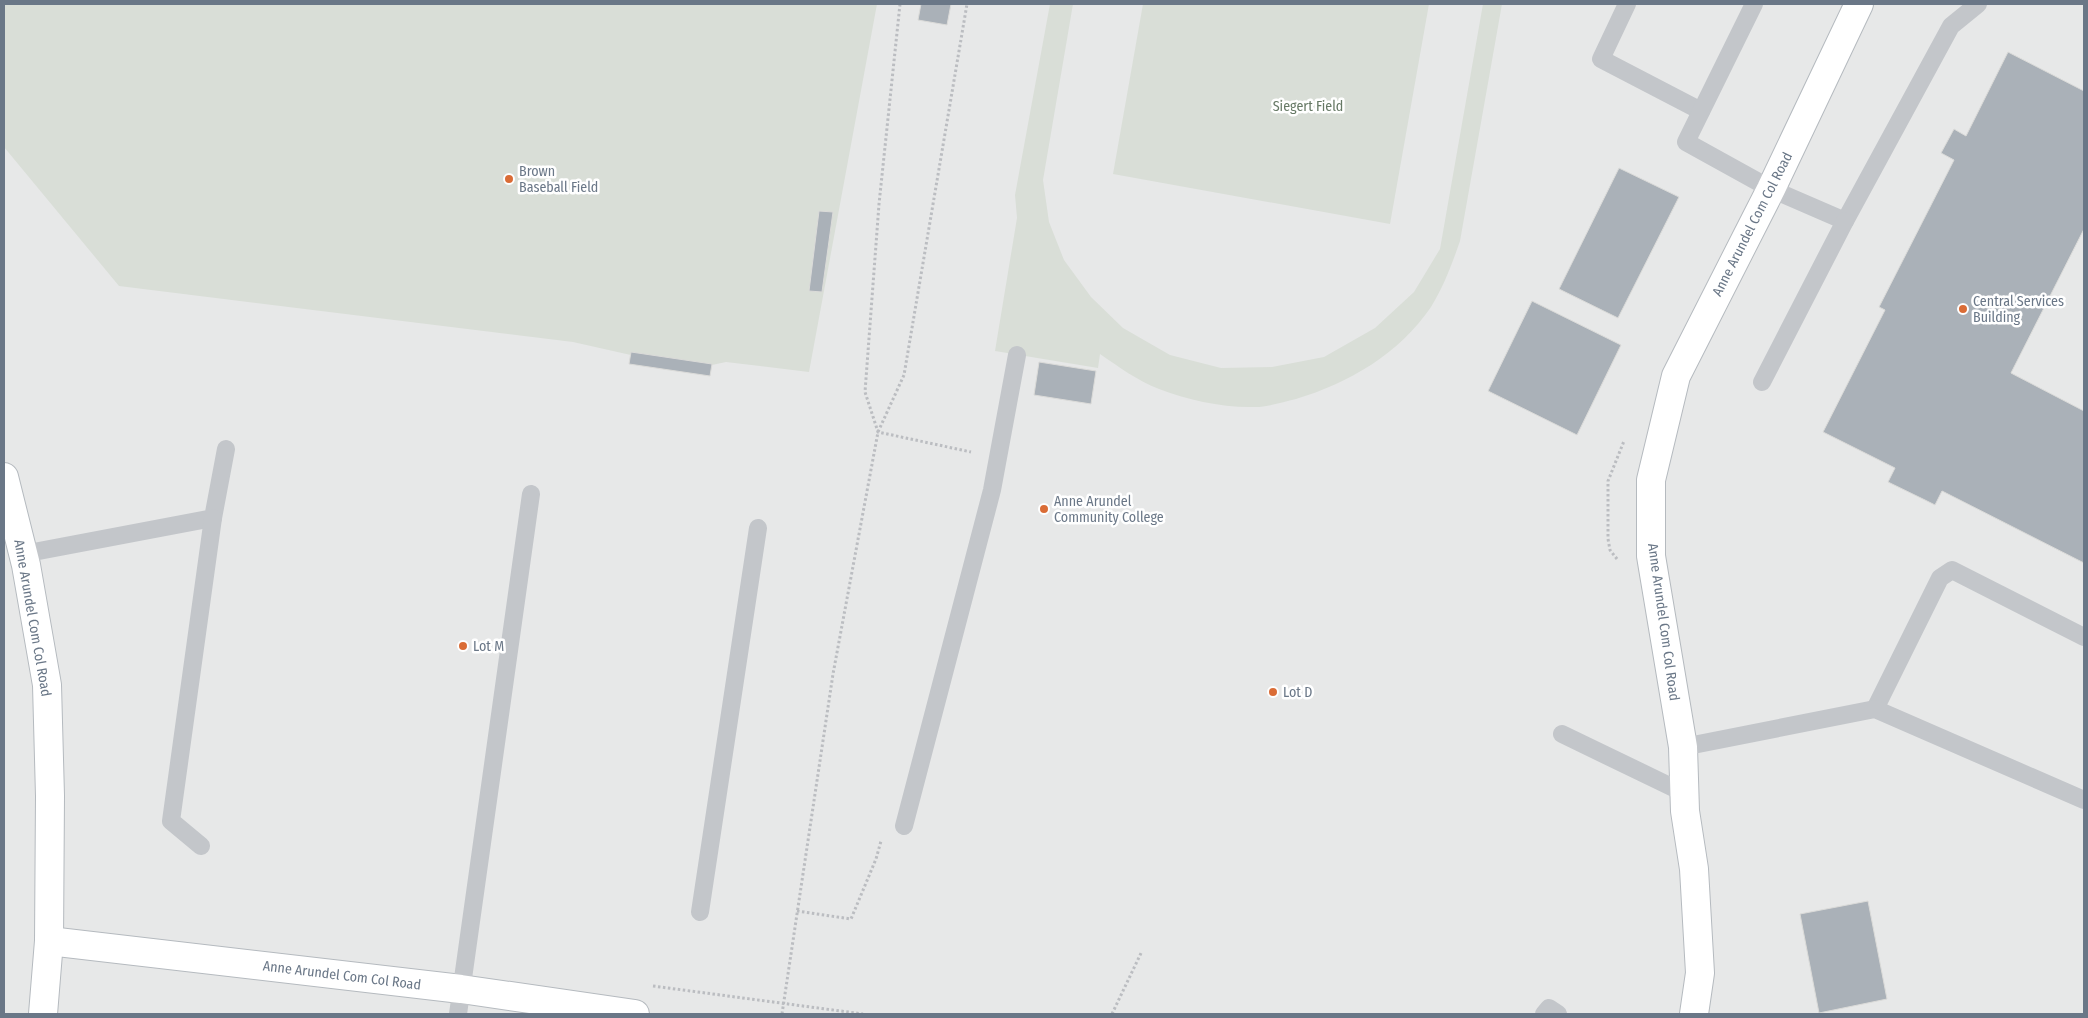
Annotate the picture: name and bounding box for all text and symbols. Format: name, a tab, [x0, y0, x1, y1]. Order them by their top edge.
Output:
park label: Siegert Field	[1273, 98, 1343, 115]
street label: Anne Arundel Com Col Road	[1709, 149, 1796, 299]
place label: Brown Baseball Field	[519, 163, 598, 196]
marker: Brown Baseball Field	[503, 173, 515, 185]
place label: Central Services Building	[1973, 293, 2064, 326]
marker: Central Services Building	[1957, 303, 1969, 315]
place label: Anne Arundel Community College	[1054, 493, 1164, 526]
marker: Anne Arundel Community College	[1038, 503, 1050, 515]
street label: Anne Arundel Com Col Road	[10, 538, 55, 698]
street label: Anne Arundel Com Col Road	[1644, 542, 1683, 702]
place label: Lot M	[473, 638, 504, 655]
marker: Lot M	[457, 640, 469, 652]
place label: Lot D	[1283, 684, 1312, 701]
marker: Lot D	[1267, 686, 1279, 698]
street label: Anne Arundel Com Col Road	[262, 957, 422, 994]

